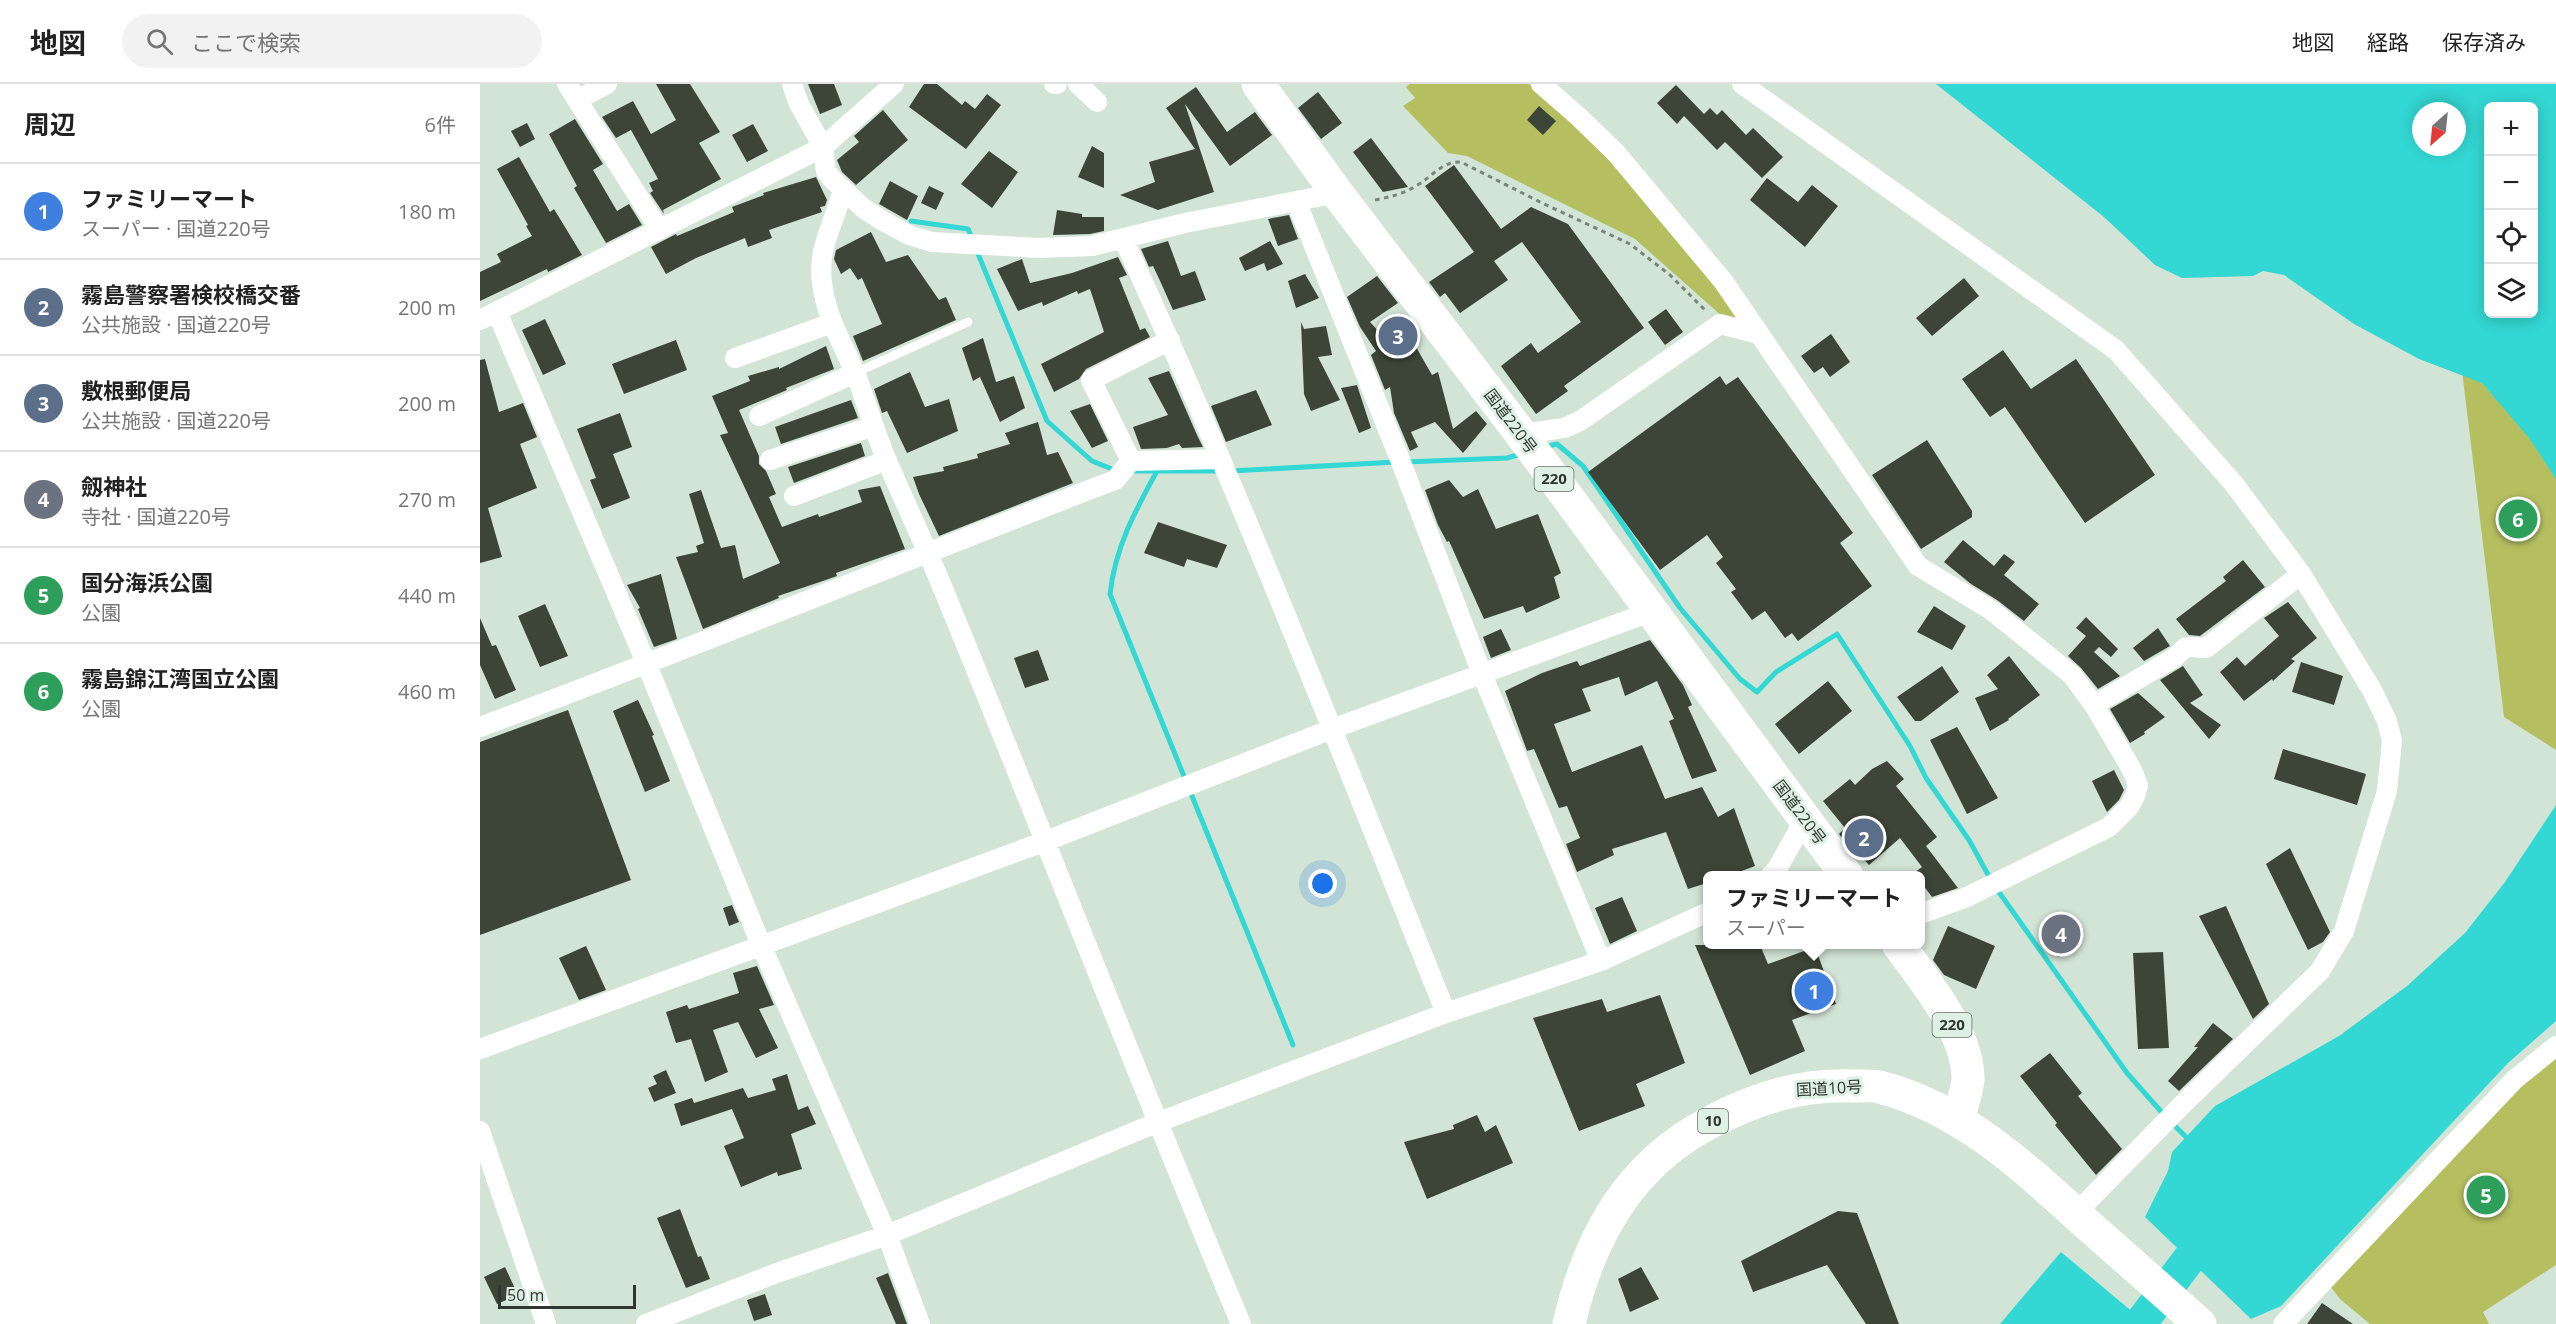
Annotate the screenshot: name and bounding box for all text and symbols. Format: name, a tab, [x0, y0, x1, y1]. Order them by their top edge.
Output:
search box	[122, 14, 542, 68]
text: 地図	[30, 23, 86, 61]
icon: search	[143, 25, 176, 58]
text: ここで検索	[191, 27, 301, 57]
text: 地図	[2292, 28, 2334, 56]
text: 経路	[2367, 28, 2409, 56]
text: 保存済み	[2442, 28, 2526, 56]
north arrow	[2412, 102, 2466, 156]
map controls	[2484, 102, 2538, 318]
button: +	[2484, 102, 2538, 156]
text: 周辺	[24, 106, 76, 142]
text: 6件	[425, 111, 456, 138]
button: −	[2484, 156, 2538, 210]
text: ファミリーマート	[81, 183, 257, 213]
text: 1	[38, 198, 49, 225]
text: 180 m	[398, 198, 456, 225]
button: locate	[2484, 210, 2538, 264]
text: スーパー · 国道220号	[81, 215, 271, 242]
button: layers	[2484, 264, 2538, 318]
text: 霧島警察署検校橋交番	[81, 279, 301, 309]
text: 2	[38, 294, 49, 321]
text: 200 m	[398, 294, 456, 321]
text: 公共施設 · 国道220号	[81, 311, 271, 338]
pin: 3	[1378, 314, 1418, 358]
text: 敷根郵便局	[81, 375, 191, 405]
street label: 国道220号	[1480, 384, 1542, 458]
text: 3	[38, 390, 49, 417]
text: 200 m	[398, 390, 456, 417]
text: 公共施設 · 国道220号	[81, 407, 271, 434]
road number: 220	[1534, 467, 1574, 491]
text: 劔神社	[81, 471, 147, 501]
text: 4	[38, 486, 49, 513]
text: 270 m	[398, 486, 456, 513]
pin: 6	[2498, 496, 2538, 542]
text: 寺社 · 国道220号	[81, 503, 231, 530]
text: 国分海浜公園	[81, 567, 213, 597]
text: 5	[38, 582, 49, 609]
text: 440 m	[398, 582, 456, 609]
text: 公園	[81, 599, 121, 626]
text: 霧島錦江湾国立公園	[81, 663, 279, 693]
text: 6	[38, 678, 49, 705]
text: 460 m	[398, 678, 456, 705]
text: 公園	[81, 695, 121, 722]
street label: 国道220号	[1769, 775, 1831, 849]
pin: 2	[1844, 816, 1884, 861]
your location	[1308, 869, 1337, 898]
popup	[1703, 871, 1925, 949]
text: ファミリーマート	[1726, 882, 1902, 912]
pin: 4	[2042, 912, 2080, 956]
text: スーパー	[1726, 914, 1806, 941]
pin: 1	[1794, 968, 1834, 1014]
road number: 220	[1932, 1013, 1972, 1037]
street label: 国道10号	[1795, 1075, 1863, 1101]
road number: 10	[1698, 1109, 1728, 1133]
pin: 5	[2466, 1172, 2506, 1218]
scale bar	[498, 1282, 636, 1310]
text: 50 m	[507, 1284, 544, 1306]

